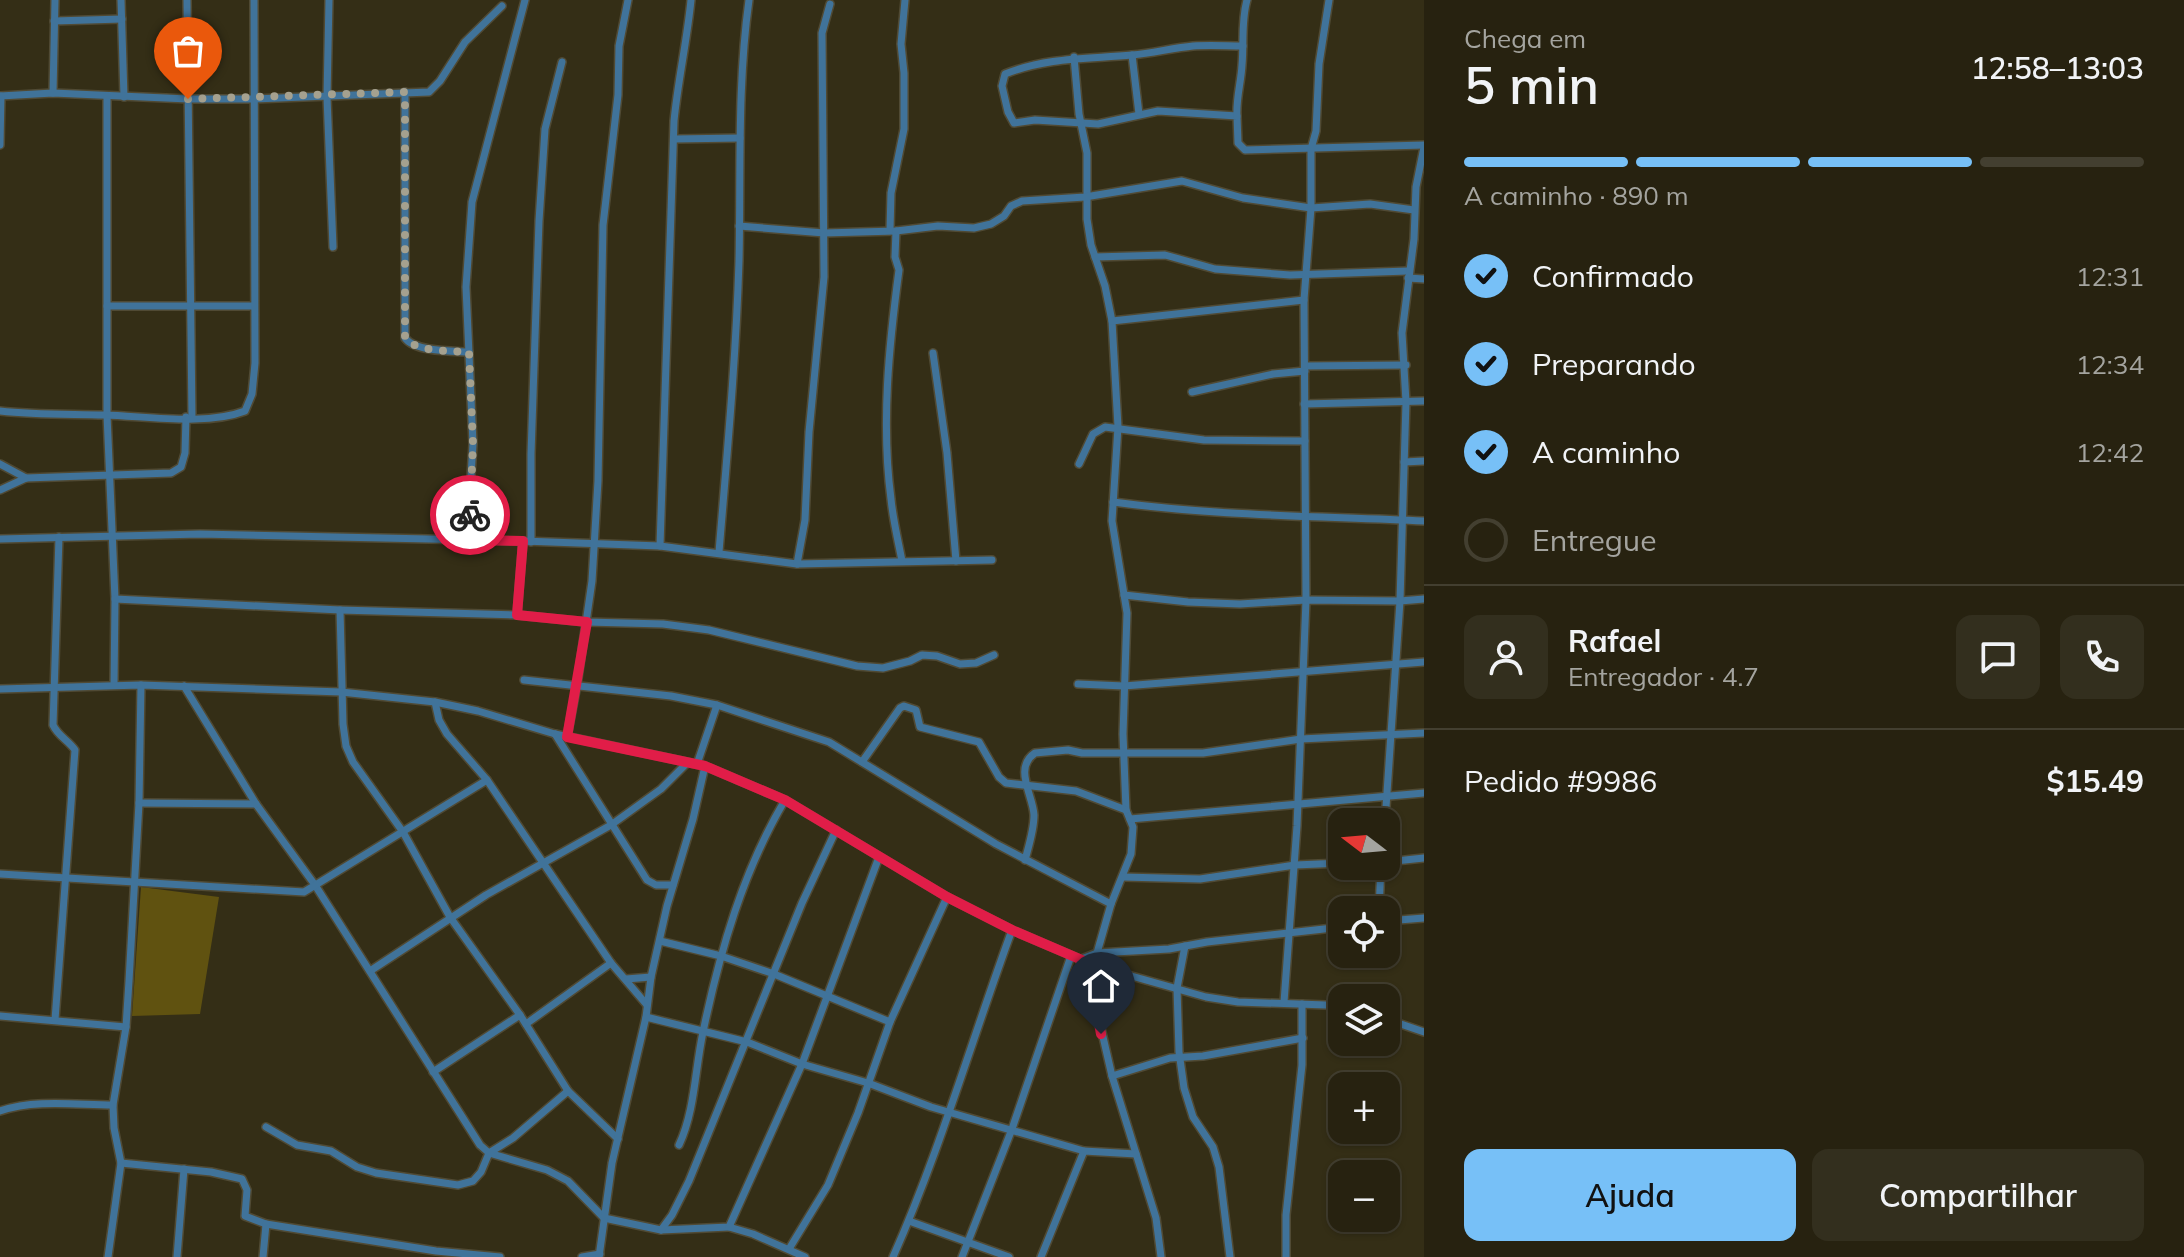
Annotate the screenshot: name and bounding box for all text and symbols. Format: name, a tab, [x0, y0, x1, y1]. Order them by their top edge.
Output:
pin	[154, 17, 222, 99]
text: Chega em	[1464, 22, 1586, 55]
icon: bag	[166, 29, 210, 73]
text: 12:58–13:03	[1971, 49, 2144, 87]
text: 5 min	[1464, 52, 1599, 117]
text: A caminho · 890 m	[1464, 179, 1689, 212]
icon: check	[1464, 254, 1508, 298]
text: Confirmado	[1532, 257, 1694, 295]
text: 12:31	[2076, 260, 2144, 293]
icon: check	[1464, 342, 1508, 386]
text: Preparando	[1532, 345, 1696, 383]
text: 12:34	[2076, 348, 2144, 381]
icon: check	[1464, 430, 1508, 474]
text: A caminho	[1532, 433, 1680, 471]
text: 12:42	[2076, 436, 2144, 469]
courier	[430, 475, 510, 555]
icon: bike	[448, 493, 492, 537]
text: Entregue	[1532, 521, 1656, 559]
button: person	[1464, 615, 1548, 699]
button: chat	[1956, 615, 2040, 699]
button: phone	[2060, 615, 2144, 699]
text: Rafael	[1568, 622, 1661, 660]
text: Entregador · 4.7	[1568, 660, 1759, 693]
text: Pedido #9986	[1464, 762, 1657, 800]
text: $15.49	[2047, 762, 2144, 800]
north arrow	[1328, 808, 1400, 880]
map controls	[1328, 808, 1400, 1232]
button: locate	[1328, 896, 1400, 968]
pin	[1067, 952, 1135, 1034]
icon: home	[1079, 964, 1123, 1008]
button: layers	[1328, 984, 1400, 1056]
button: +	[1328, 1072, 1400, 1144]
button: Ajuda	[1464, 1149, 1796, 1241]
button: Compartilhar	[1812, 1149, 2144, 1241]
button: −	[1328, 1160, 1400, 1232]

